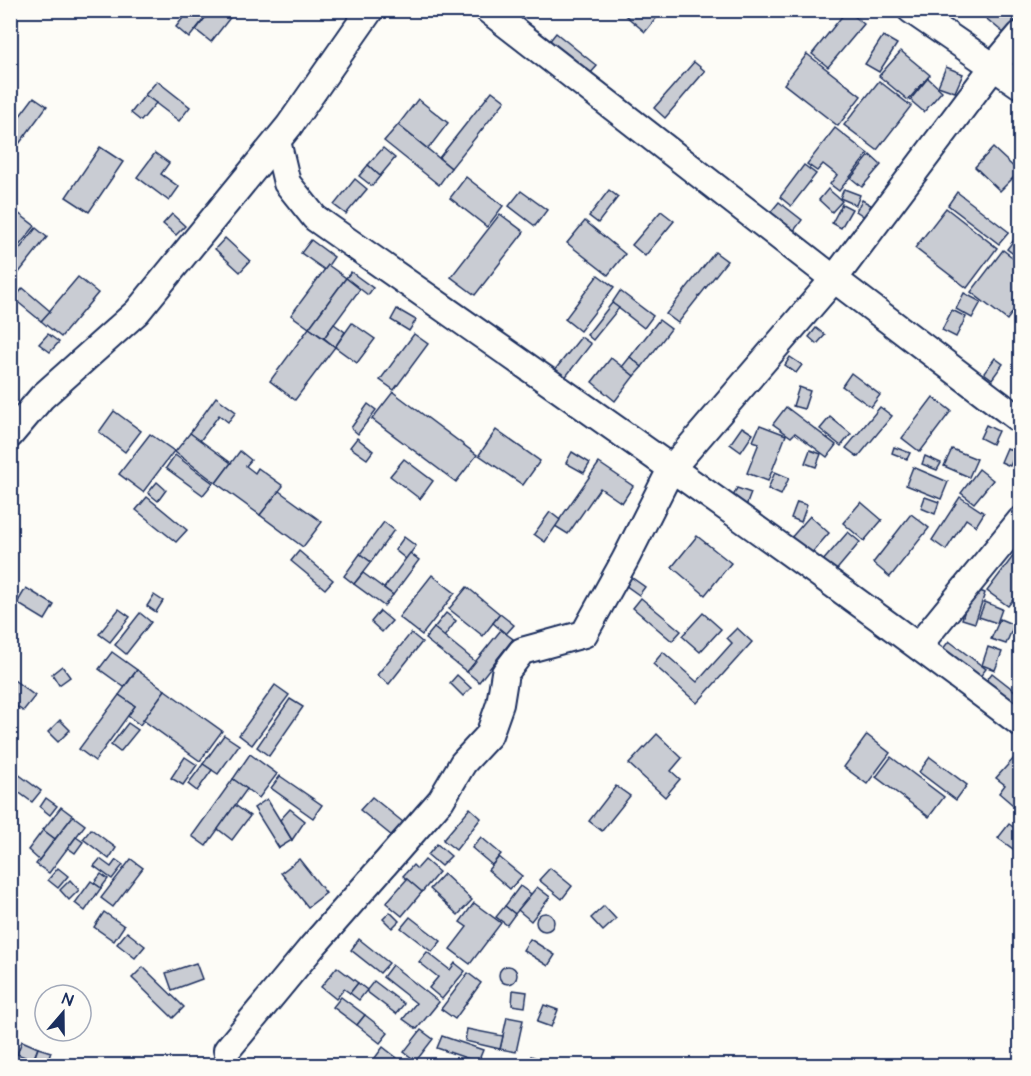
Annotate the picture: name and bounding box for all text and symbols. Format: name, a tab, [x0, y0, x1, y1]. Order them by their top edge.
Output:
north arrow	[33, 983, 93, 1043]
text: N	[59, 988, 76, 1012]

